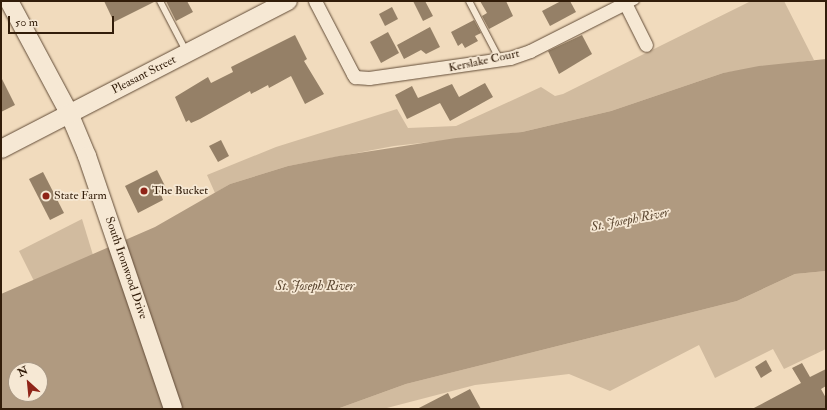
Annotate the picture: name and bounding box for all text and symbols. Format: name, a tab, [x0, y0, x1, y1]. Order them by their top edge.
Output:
scale bar	[10, 8, 116, 34]
text: 50 m	[15, 15, 38, 30]
street label: Kerslake Court	[447, 46, 521, 76]
street label: Pleasant Street	[109, 53, 179, 97]
place label: The Bucket	[152, 184, 208, 198]
marker: The Bucket	[139, 186, 149, 196]
place label: State Farm	[54, 189, 107, 203]
marker: State Farm	[41, 191, 51, 201]
water label: St. Joseph River	[590, 205, 670, 235]
street label: South Ironwood Drive	[102, 215, 150, 321]
water label: St. Joseph River	[276, 278, 354, 294]
north arrow	[8, 362, 48, 402]
text: N	[15, 364, 30, 380]

